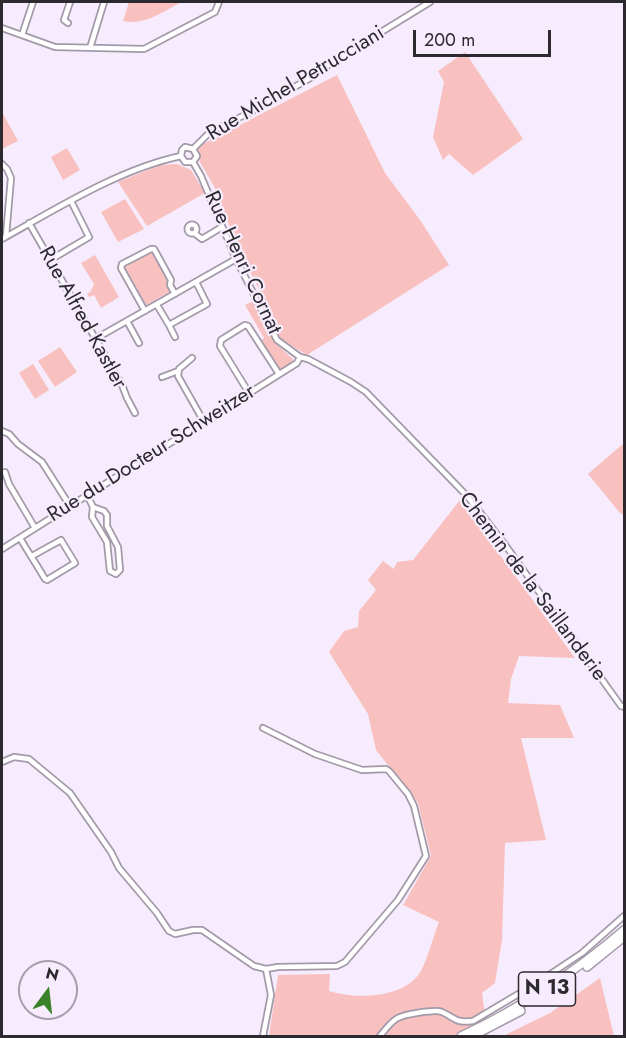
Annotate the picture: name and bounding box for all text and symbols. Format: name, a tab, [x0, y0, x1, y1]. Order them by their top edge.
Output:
scale bar	[416, 18, 554, 56]
street label: Rue Michel Petrucciani	[203, 21, 389, 147]
text: 200 m	[424, 27, 475, 53]
street label: Rue Henri Cornat	[198, 187, 286, 339]
street label: Rue Alfred Kastler	[32, 242, 132, 394]
street label: Rue du Docteur Schweitzer	[43, 380, 261, 528]
street label: Chemin de la Saillanderie	[453, 488, 611, 686]
north arrow	[18, 960, 78, 1020]
text: N	[43, 961, 61, 987]
road number: N 13	[518, 972, 576, 1006]

